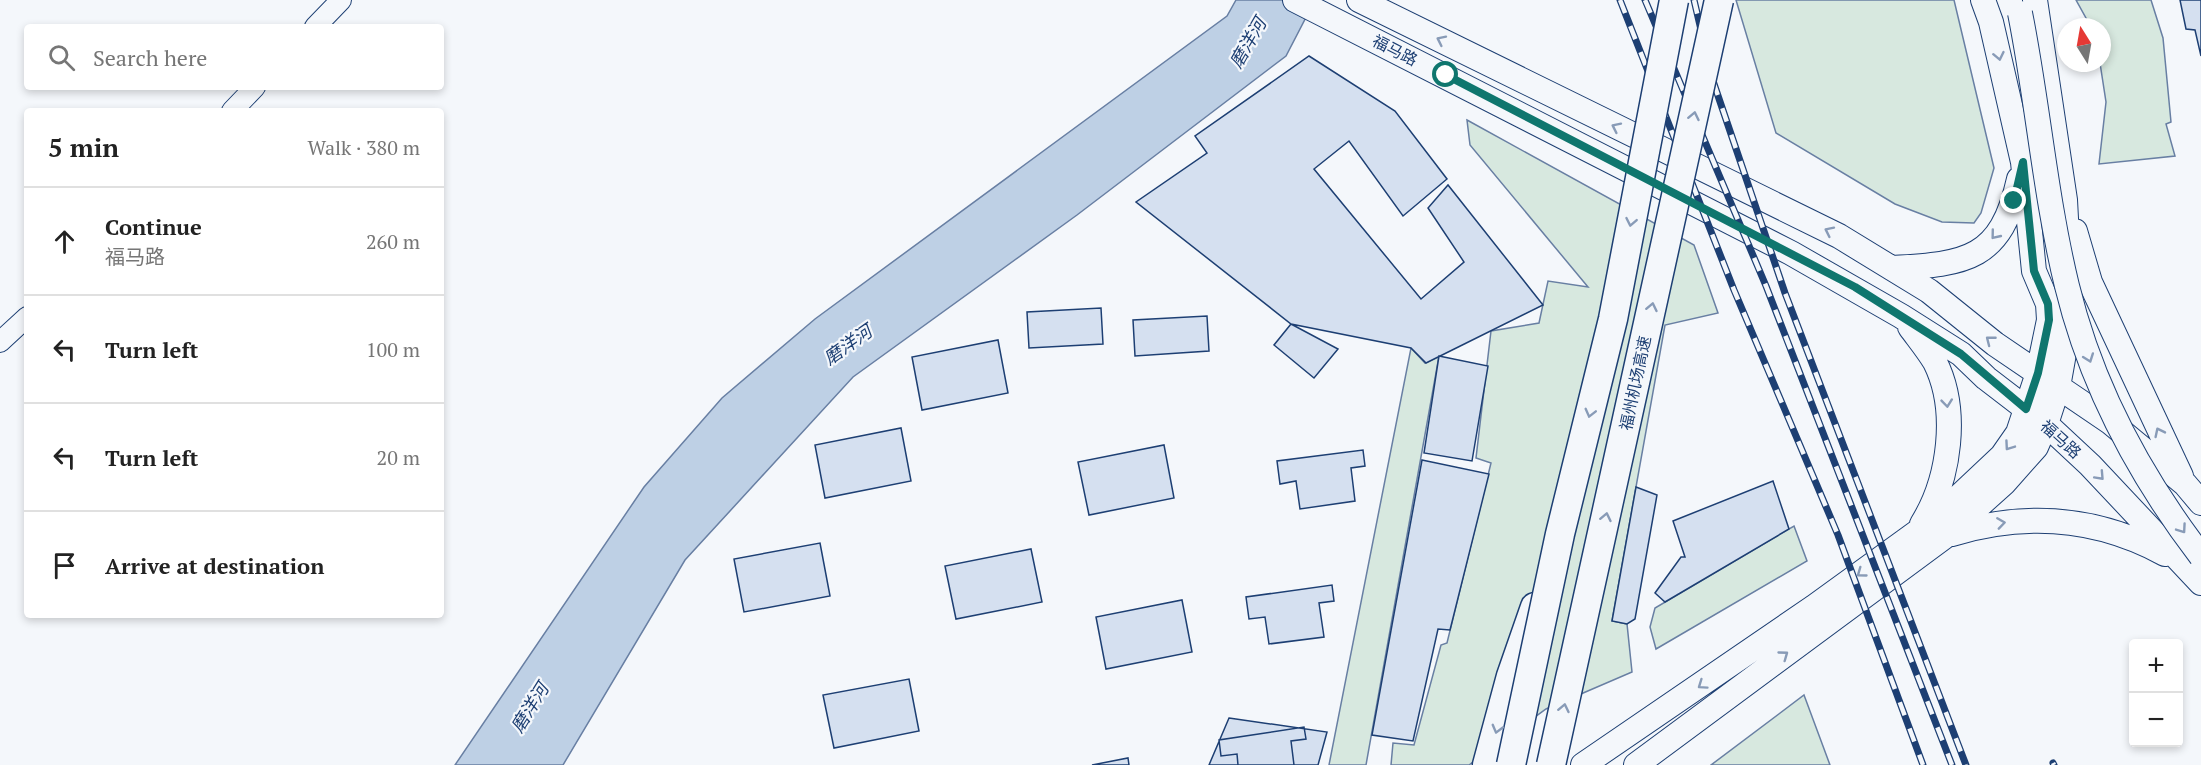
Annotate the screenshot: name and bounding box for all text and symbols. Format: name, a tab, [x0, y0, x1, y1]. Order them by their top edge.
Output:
water label: 磨洋河	[1223, 11, 1273, 72]
north arrow	[2057, 18, 2111, 72]
search box	[24, 24, 444, 90]
street label: 福马路	[1369, 29, 1421, 71]
one-way arrow	[1437, 36, 1448, 48]
icon: search	[45, 41, 78, 74]
text: Search here	[93, 43, 207, 72]
one-way arrow	[1991, 51, 2004, 61]
route start	[1432, 61, 1458, 87]
one-way arrow	[1686, 111, 1699, 121]
one-way arrow	[1612, 122, 1623, 134]
text: 5 min	[48, 130, 119, 164]
text: Walk · 380 m	[308, 134, 420, 161]
route end	[2000, 187, 2026, 213]
text: Continue	[105, 212, 202, 241]
one-way arrow	[1625, 217, 1638, 227]
icon: ahead	[48, 225, 81, 258]
one-way arrow	[1825, 227, 1835, 238]
text: 260 m	[366, 228, 420, 255]
one-way arrow	[1992, 228, 2003, 239]
text: 福马路	[105, 243, 165, 270]
one-way arrow	[1645, 302, 1658, 312]
water label: 磨洋河	[818, 317, 879, 369]
icon: left	[48, 333, 81, 366]
street label: 福州机场高速	[1614, 334, 1656, 432]
text: Turn left	[105, 335, 198, 364]
text: 100 m	[366, 336, 420, 363]
one-way arrow	[1986, 336, 1997, 347]
one-way arrow	[2081, 352, 2094, 363]
one-way arrow	[1940, 399, 1953, 408]
one-way arrow	[1584, 408, 1597, 418]
street label: 福马路	[2036, 415, 2086, 463]
one-way arrow	[2155, 427, 2166, 438]
one-way arrow	[2005, 440, 2016, 451]
icon: left	[48, 441, 81, 474]
text: Turn left	[105, 443, 198, 472]
text: 20 m	[377, 444, 420, 471]
one-way arrow	[2093, 469, 2104, 480]
one-way arrow	[1598, 513, 1611, 523]
one-way arrow	[1996, 517, 2005, 529]
one-way arrow	[2175, 522, 2186, 533]
icon: arrive	[48, 549, 81, 582]
text: Arrive at destination	[105, 551, 324, 580]
one-way arrow	[1857, 566, 1868, 577]
map controls	[2129, 639, 2183, 747]
button: +	[2129, 639, 2183, 693]
one-way arrow	[1777, 651, 1788, 662]
water label: 磨洋河	[505, 676, 555, 737]
one-way arrow	[1697, 678, 1708, 689]
button: −	[2129, 693, 2183, 747]
one-way arrow	[1556, 703, 1569, 713]
one-way arrow	[1491, 724, 1504, 734]

